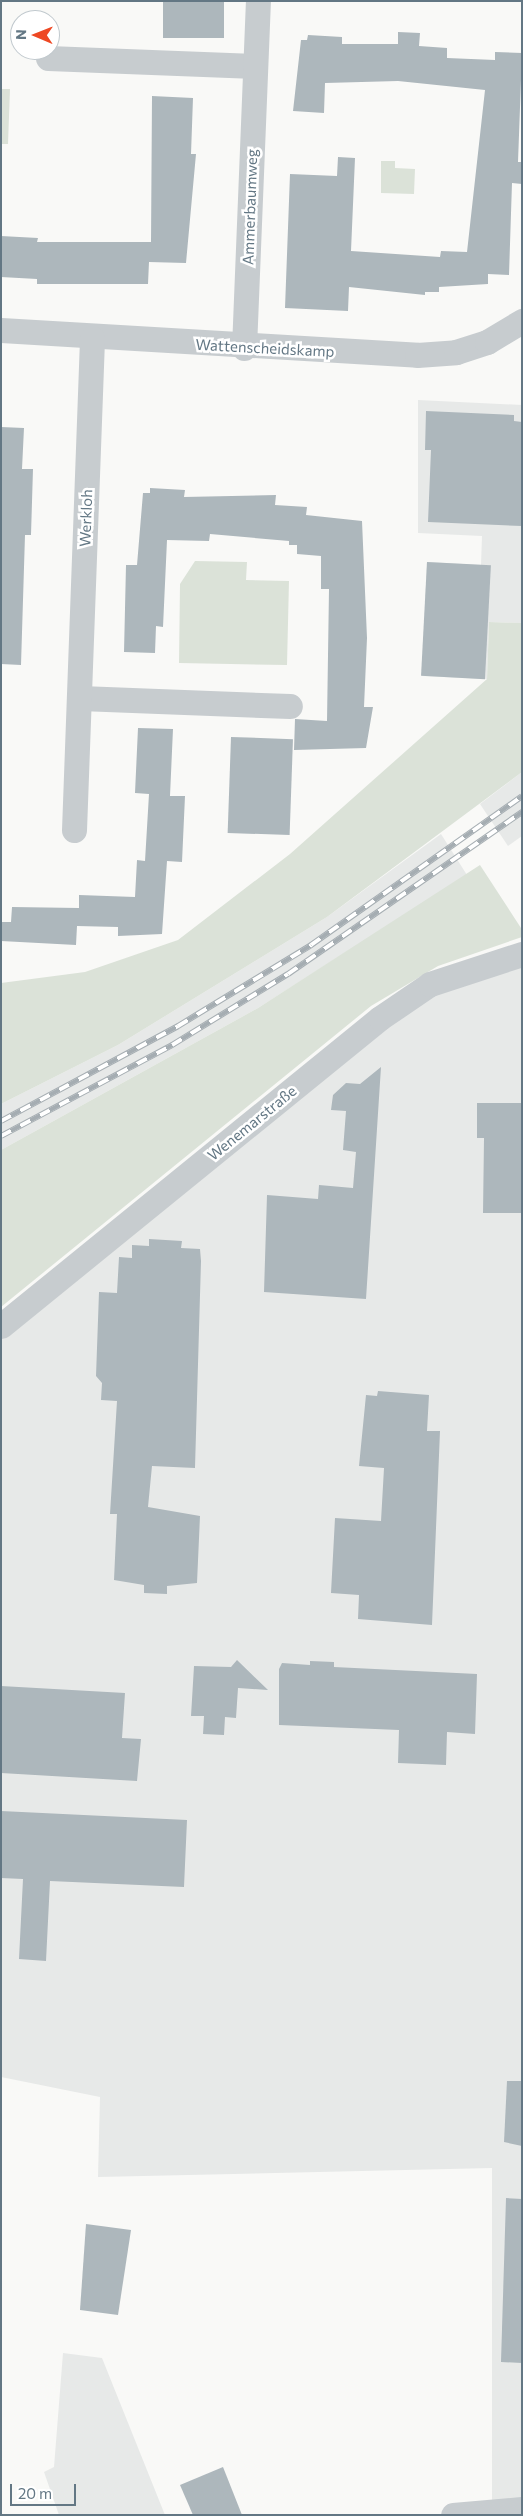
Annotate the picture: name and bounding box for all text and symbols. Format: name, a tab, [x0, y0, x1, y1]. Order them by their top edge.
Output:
north arrow	[10, 10, 60, 60]
text: N	[12, 29, 29, 40]
street label: Ammerbaumweg	[239, 149, 261, 265]
street label: Wattenscheidskamp	[195, 335, 335, 361]
street label: Werkloh	[76, 489, 96, 547]
street label: Wenemarstraße	[204, 1082, 300, 1164]
scale bar	[12, 2474, 79, 2506]
text: 20 m	[18, 2484, 52, 2502]

